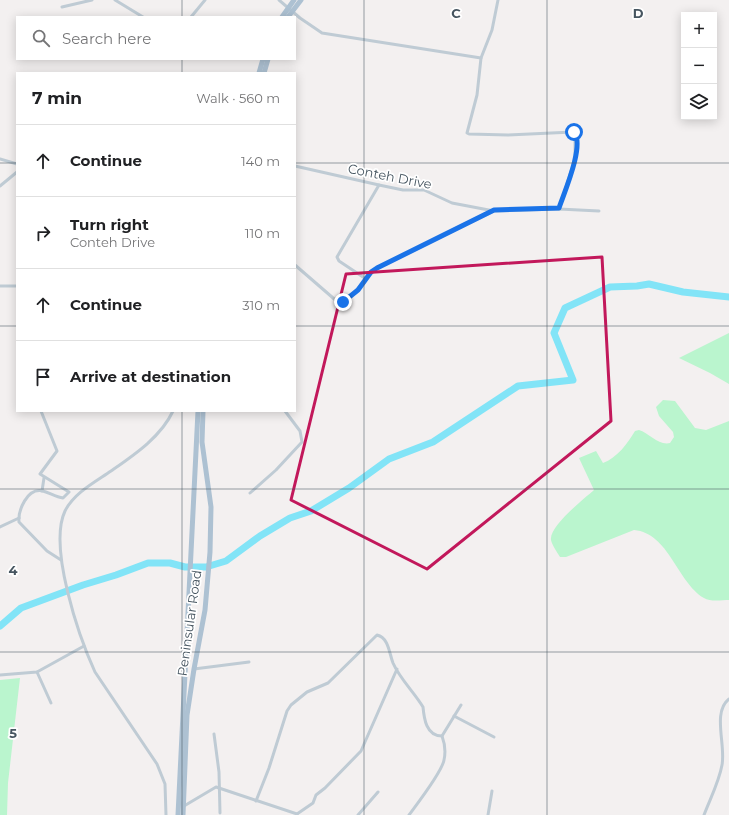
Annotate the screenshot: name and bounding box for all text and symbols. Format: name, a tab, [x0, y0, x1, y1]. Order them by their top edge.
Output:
text: C	[451, 5, 461, 21]
text: D	[633, 5, 644, 21]
map controls	[681, 12, 717, 120]
button: +	[681, 12, 717, 48]
search box	[16, 16, 296, 60]
icon: search	[30, 27, 52, 49]
text: Search here	[62, 29, 151, 48]
button: −	[681, 48, 717, 84]
button: layers	[681, 84, 717, 120]
text: 7 min	[32, 88, 82, 108]
text: Walk · 560 m	[196, 90, 280, 106]
route start	[565, 123, 583, 141]
icon: ahead	[32, 150, 54, 172]
text: Continue	[70, 151, 142, 170]
text: 140 m	[241, 153, 280, 169]
street label: Conteh Drive	[347, 160, 433, 192]
text: Turn right	[70, 215, 149, 234]
icon: right	[32, 222, 54, 244]
text: 110 m	[245, 225, 280, 241]
text: Conteh Drive	[70, 234, 155, 250]
route end	[334, 293, 352, 311]
icon: ahead	[32, 294, 54, 316]
text: Continue	[70, 295, 142, 314]
text: 310 m	[242, 297, 280, 313]
icon: arrive	[32, 366, 54, 388]
text: Arrive at destination	[70, 367, 231, 386]
text: 4	[9, 562, 18, 578]
street label: Peninsular Road	[174, 569, 204, 677]
text: 5	[9, 725, 17, 741]

